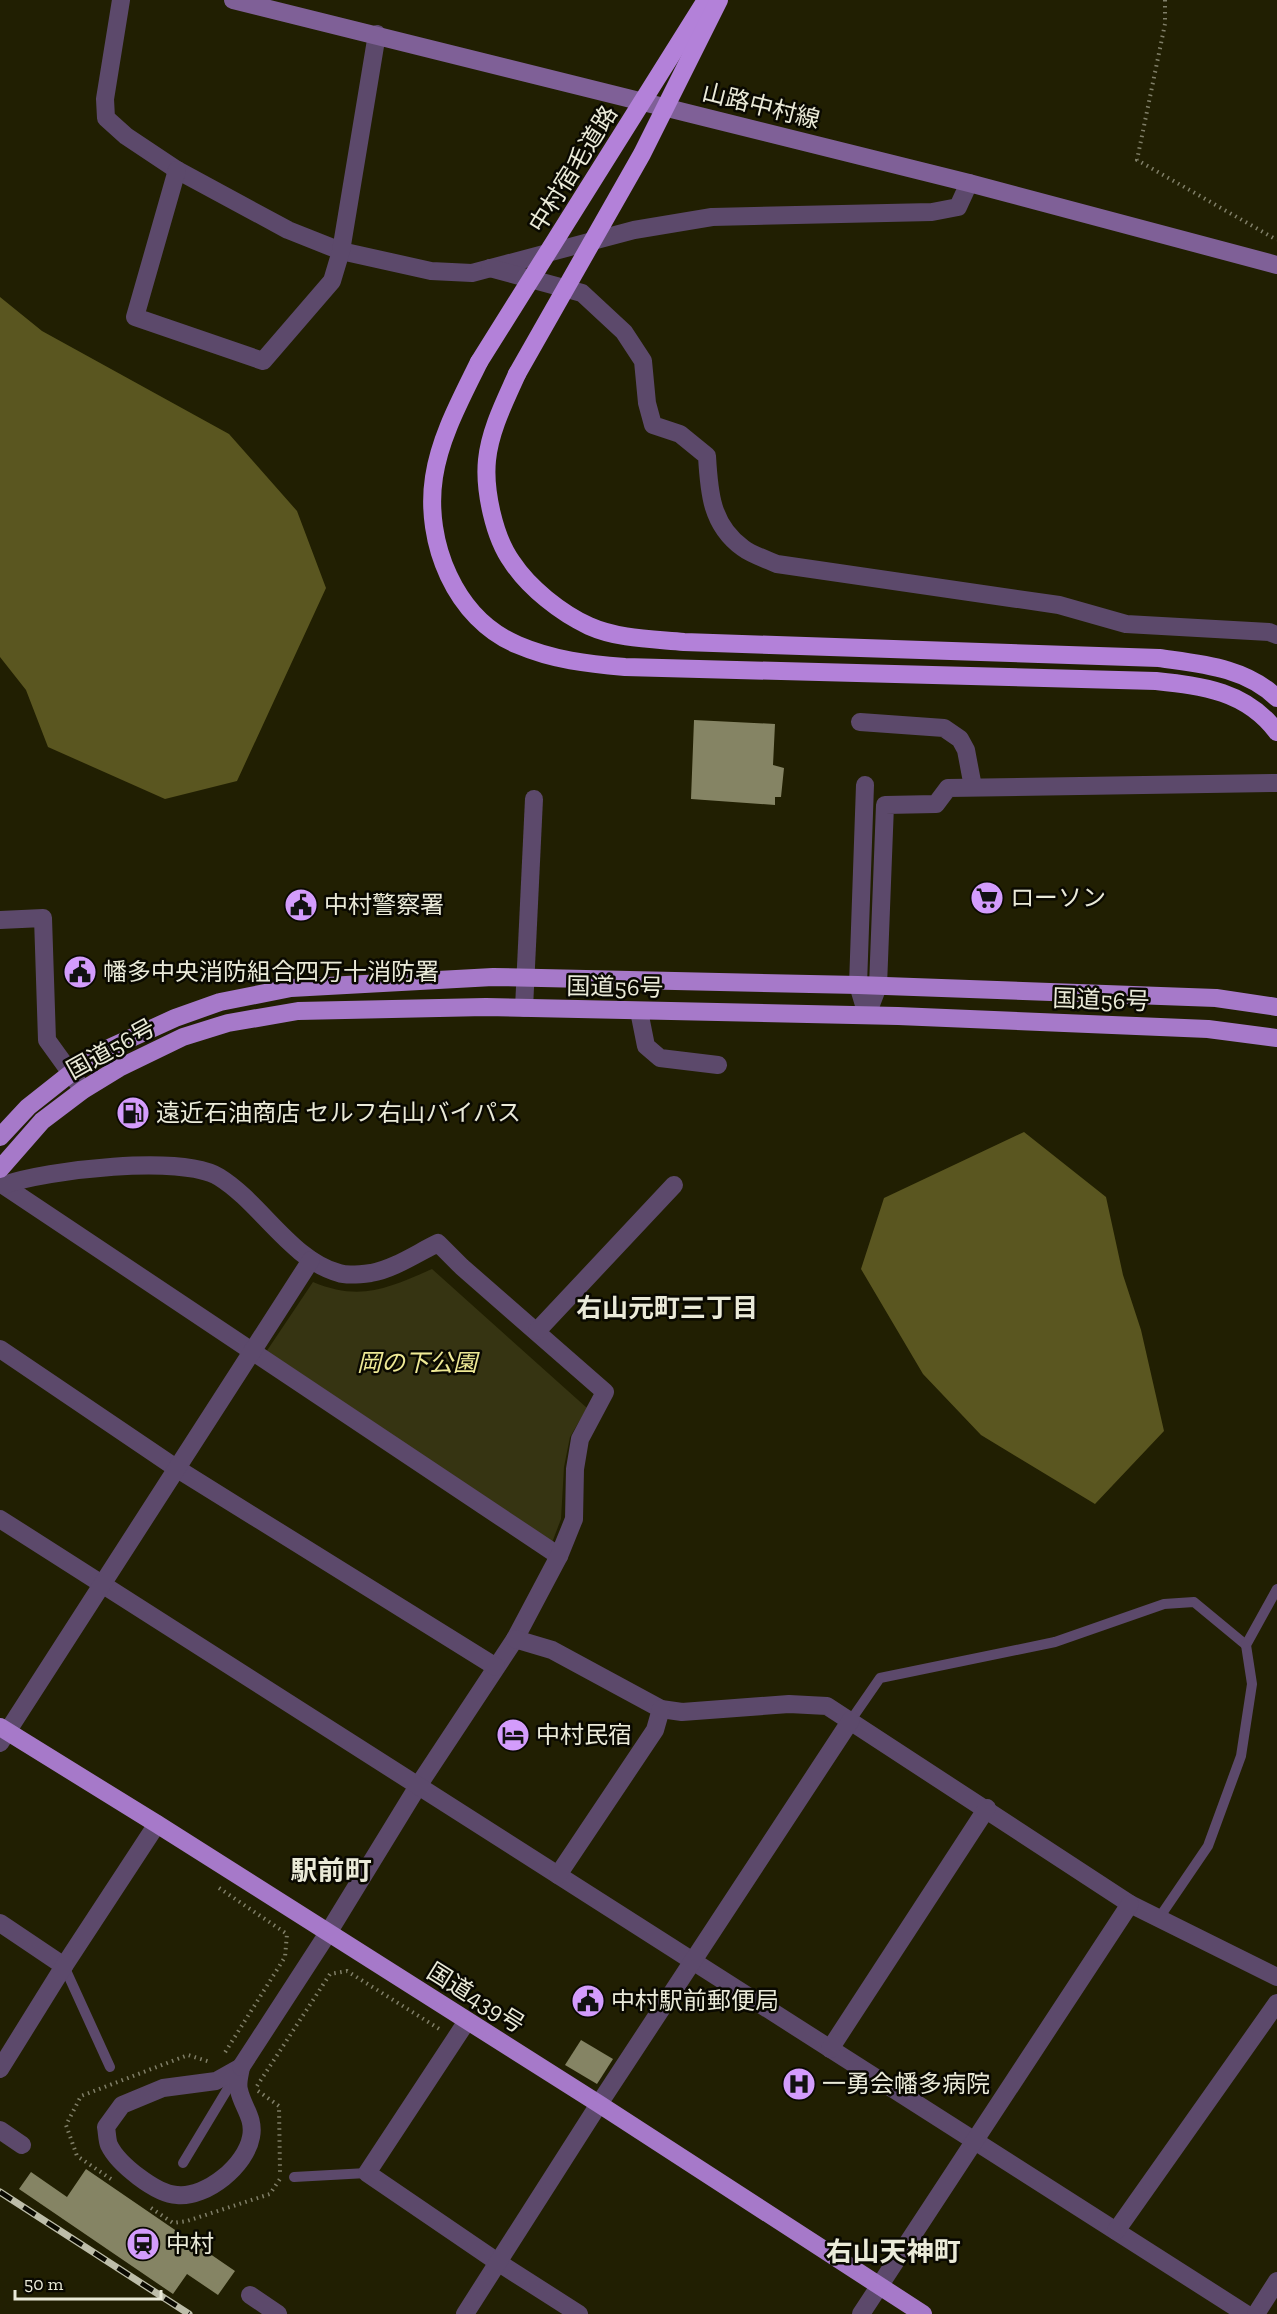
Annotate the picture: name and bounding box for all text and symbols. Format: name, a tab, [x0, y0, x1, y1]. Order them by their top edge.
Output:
street label: 山路中村線	[699, 77, 823, 134]
street label: 中村宿毛道路	[522, 100, 623, 237]
supermarket icon: ローソン	[969, 880, 1005, 916]
place label: ローソン	[1010, 883, 1106, 912]
public building icon: 中村警察署	[283, 887, 319, 923]
place label: 中村警察署	[324, 890, 444, 919]
public building icon: 幡多中央消防組合四万十消防署	[62, 954, 98, 990]
place label: 幡多中央消防組合四万十消防署	[103, 957, 439, 986]
street label: 国道56号	[566, 971, 664, 1002]
street label: 国道56号	[1052, 983, 1150, 1016]
street label: 国道56号	[61, 1012, 160, 1085]
fuel station icon: 遠近石油商店 セルフ右山バイパス	[115, 1095, 151, 1131]
place label: 遠近石油商店 セルフ右山バイパス	[156, 1098, 521, 1127]
district label: 右山元町三丁目	[576, 1292, 758, 1324]
park label: 岡の下公園	[357, 1348, 480, 1377]
hotel icon: 中村民宿	[495, 1717, 531, 1753]
place label: 中村民宿	[536, 1720, 632, 1749]
district label: 駅前町	[291, 1855, 372, 1887]
street label: 国道439号	[422, 1956, 530, 2039]
public building icon: 中村駅前郵便局	[570, 1983, 606, 2019]
place label: 中村駅前郵便局	[611, 1986, 779, 2015]
hospital icon: 一勇会幡多病院	[781, 2066, 817, 2102]
place label: 一勇会幡多病院	[822, 2069, 990, 2098]
station icon: 中村	[125, 2226, 161, 2262]
place label: 中村	[166, 2229, 214, 2258]
district label: 右山天神町	[826, 2236, 961, 2268]
scale bar	[15, 2263, 160, 2301]
text: 50 m	[24, 2273, 64, 2295]

